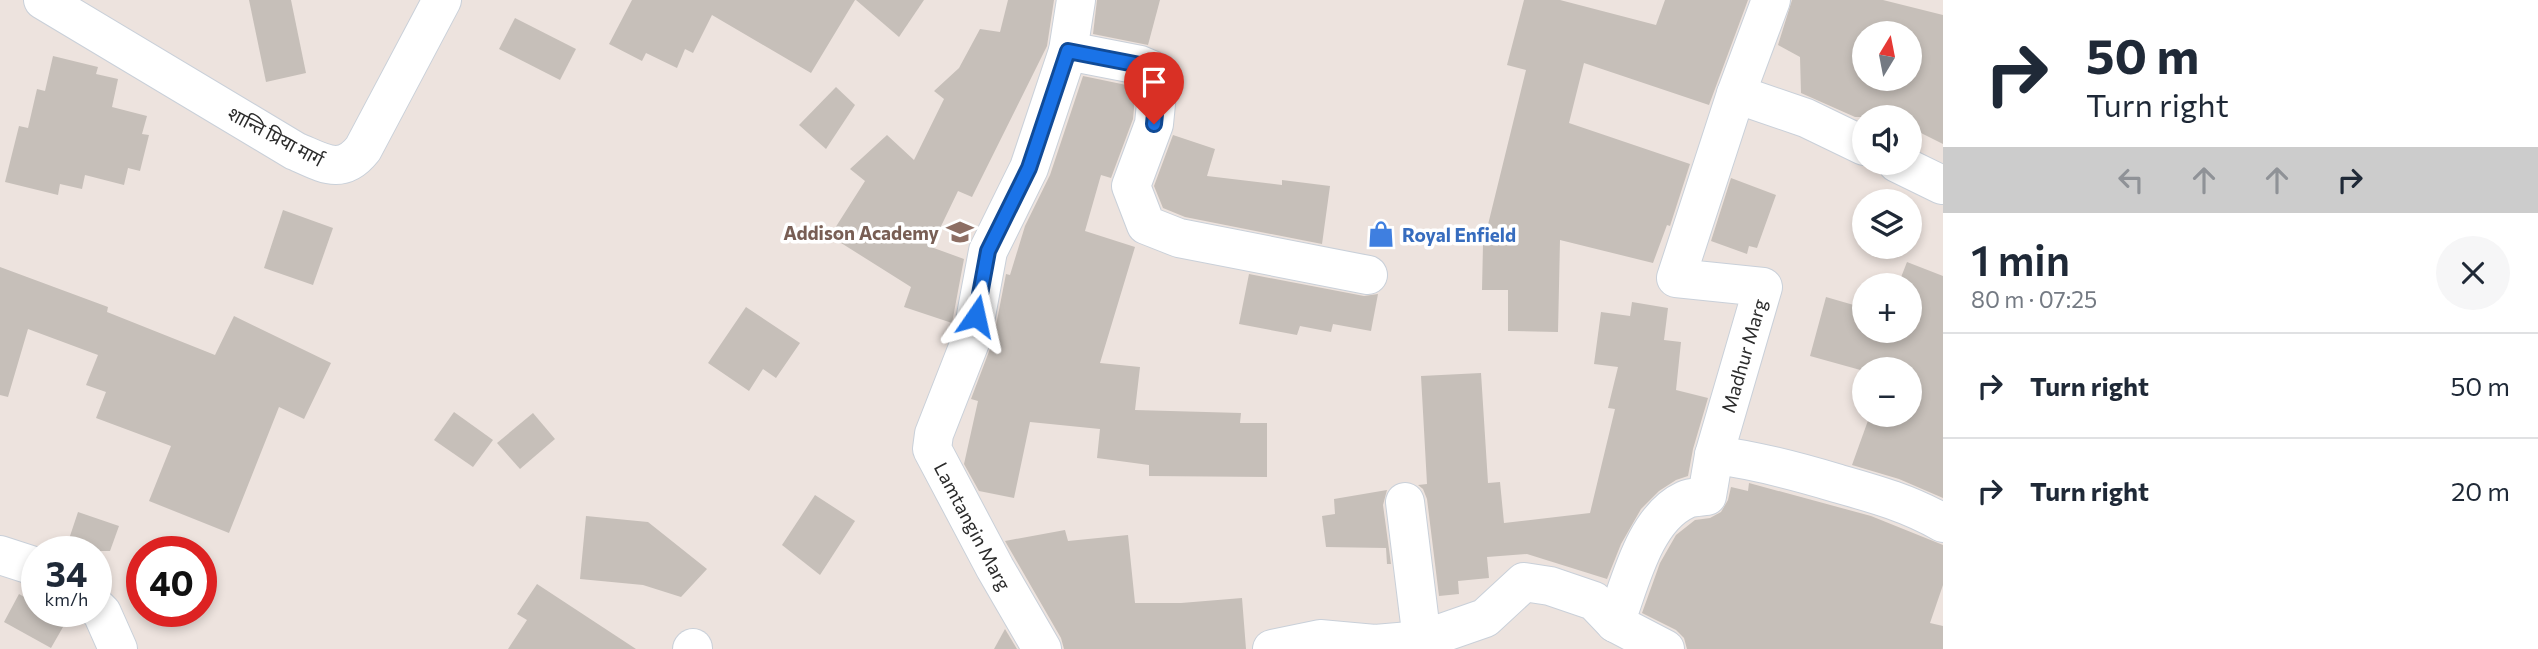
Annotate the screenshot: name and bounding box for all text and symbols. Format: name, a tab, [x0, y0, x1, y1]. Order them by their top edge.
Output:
north arrow	[1852, 21, 1922, 91]
map controls	[1852, 21, 1922, 427]
text: 50 m	[2086, 24, 2199, 84]
icon: right	[1971, 28, 2062, 119]
pin	[1124, 52, 1184, 124]
icon: arrive	[1135, 63, 1173, 101]
text: Turn right	[2086, 84, 2229, 124]
street label: शान्ति प्रिया मार्ग	[224, 101, 329, 171]
button: sound	[1852, 105, 1922, 175]
icon: left	[2112, 161, 2150, 199]
icon: ahead	[2185, 161, 2223, 199]
icon: ahead	[2258, 161, 2296, 199]
icon: right	[2331, 161, 2369, 199]
button: layers	[1852, 189, 1922, 259]
school or university icon: Addison Academy	[945, 217, 975, 247]
shop icon: Royal Enfield	[1366, 219, 1396, 249]
place label: Addison Academy	[783, 221, 940, 244]
place label: Royal Enfield	[1402, 223, 1516, 246]
text: 1 min	[1971, 233, 2070, 285]
button: close	[2436, 236, 2510, 310]
button: +	[1852, 273, 1922, 343]
position arrow	[939, 279, 1013, 353]
text: 80 m · 07:25	[1971, 285, 2097, 313]
street label: Madhur Marg	[1715, 296, 1770, 415]
button: −	[1852, 357, 1922, 427]
icon: right	[1971, 367, 2009, 405]
text: Turn right	[2030, 370, 2149, 401]
text: 50 m	[2450, 370, 2510, 401]
street label: Lamtangin Marg	[930, 458, 1016, 594]
icon: right	[1971, 472, 2009, 510]
text: Turn right	[2030, 475, 2149, 506]
text: 20 m	[2451, 475, 2510, 506]
speed limit sign: 40	[126, 536, 217, 627]
text: 34	[46, 551, 87, 594]
text: km/h	[45, 588, 88, 610]

